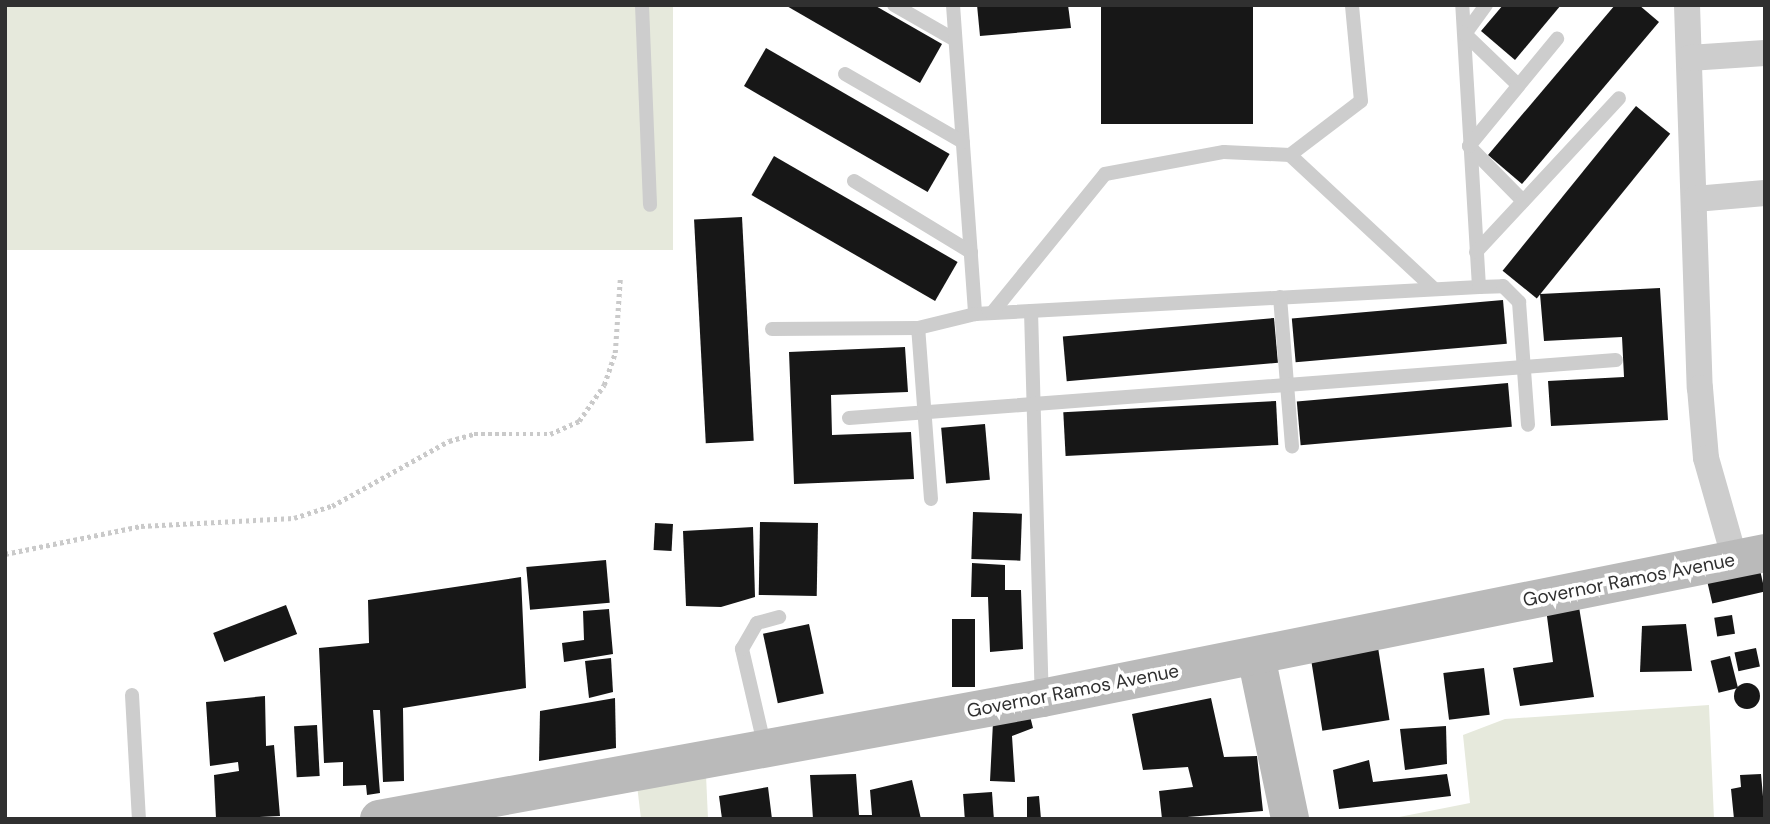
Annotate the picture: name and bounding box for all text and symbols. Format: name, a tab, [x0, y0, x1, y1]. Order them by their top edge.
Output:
street label: Governor Ramos Avenue	[1521, 548, 1737, 612]
street label: Governor Ramos Avenue	[965, 659, 1181, 723]

